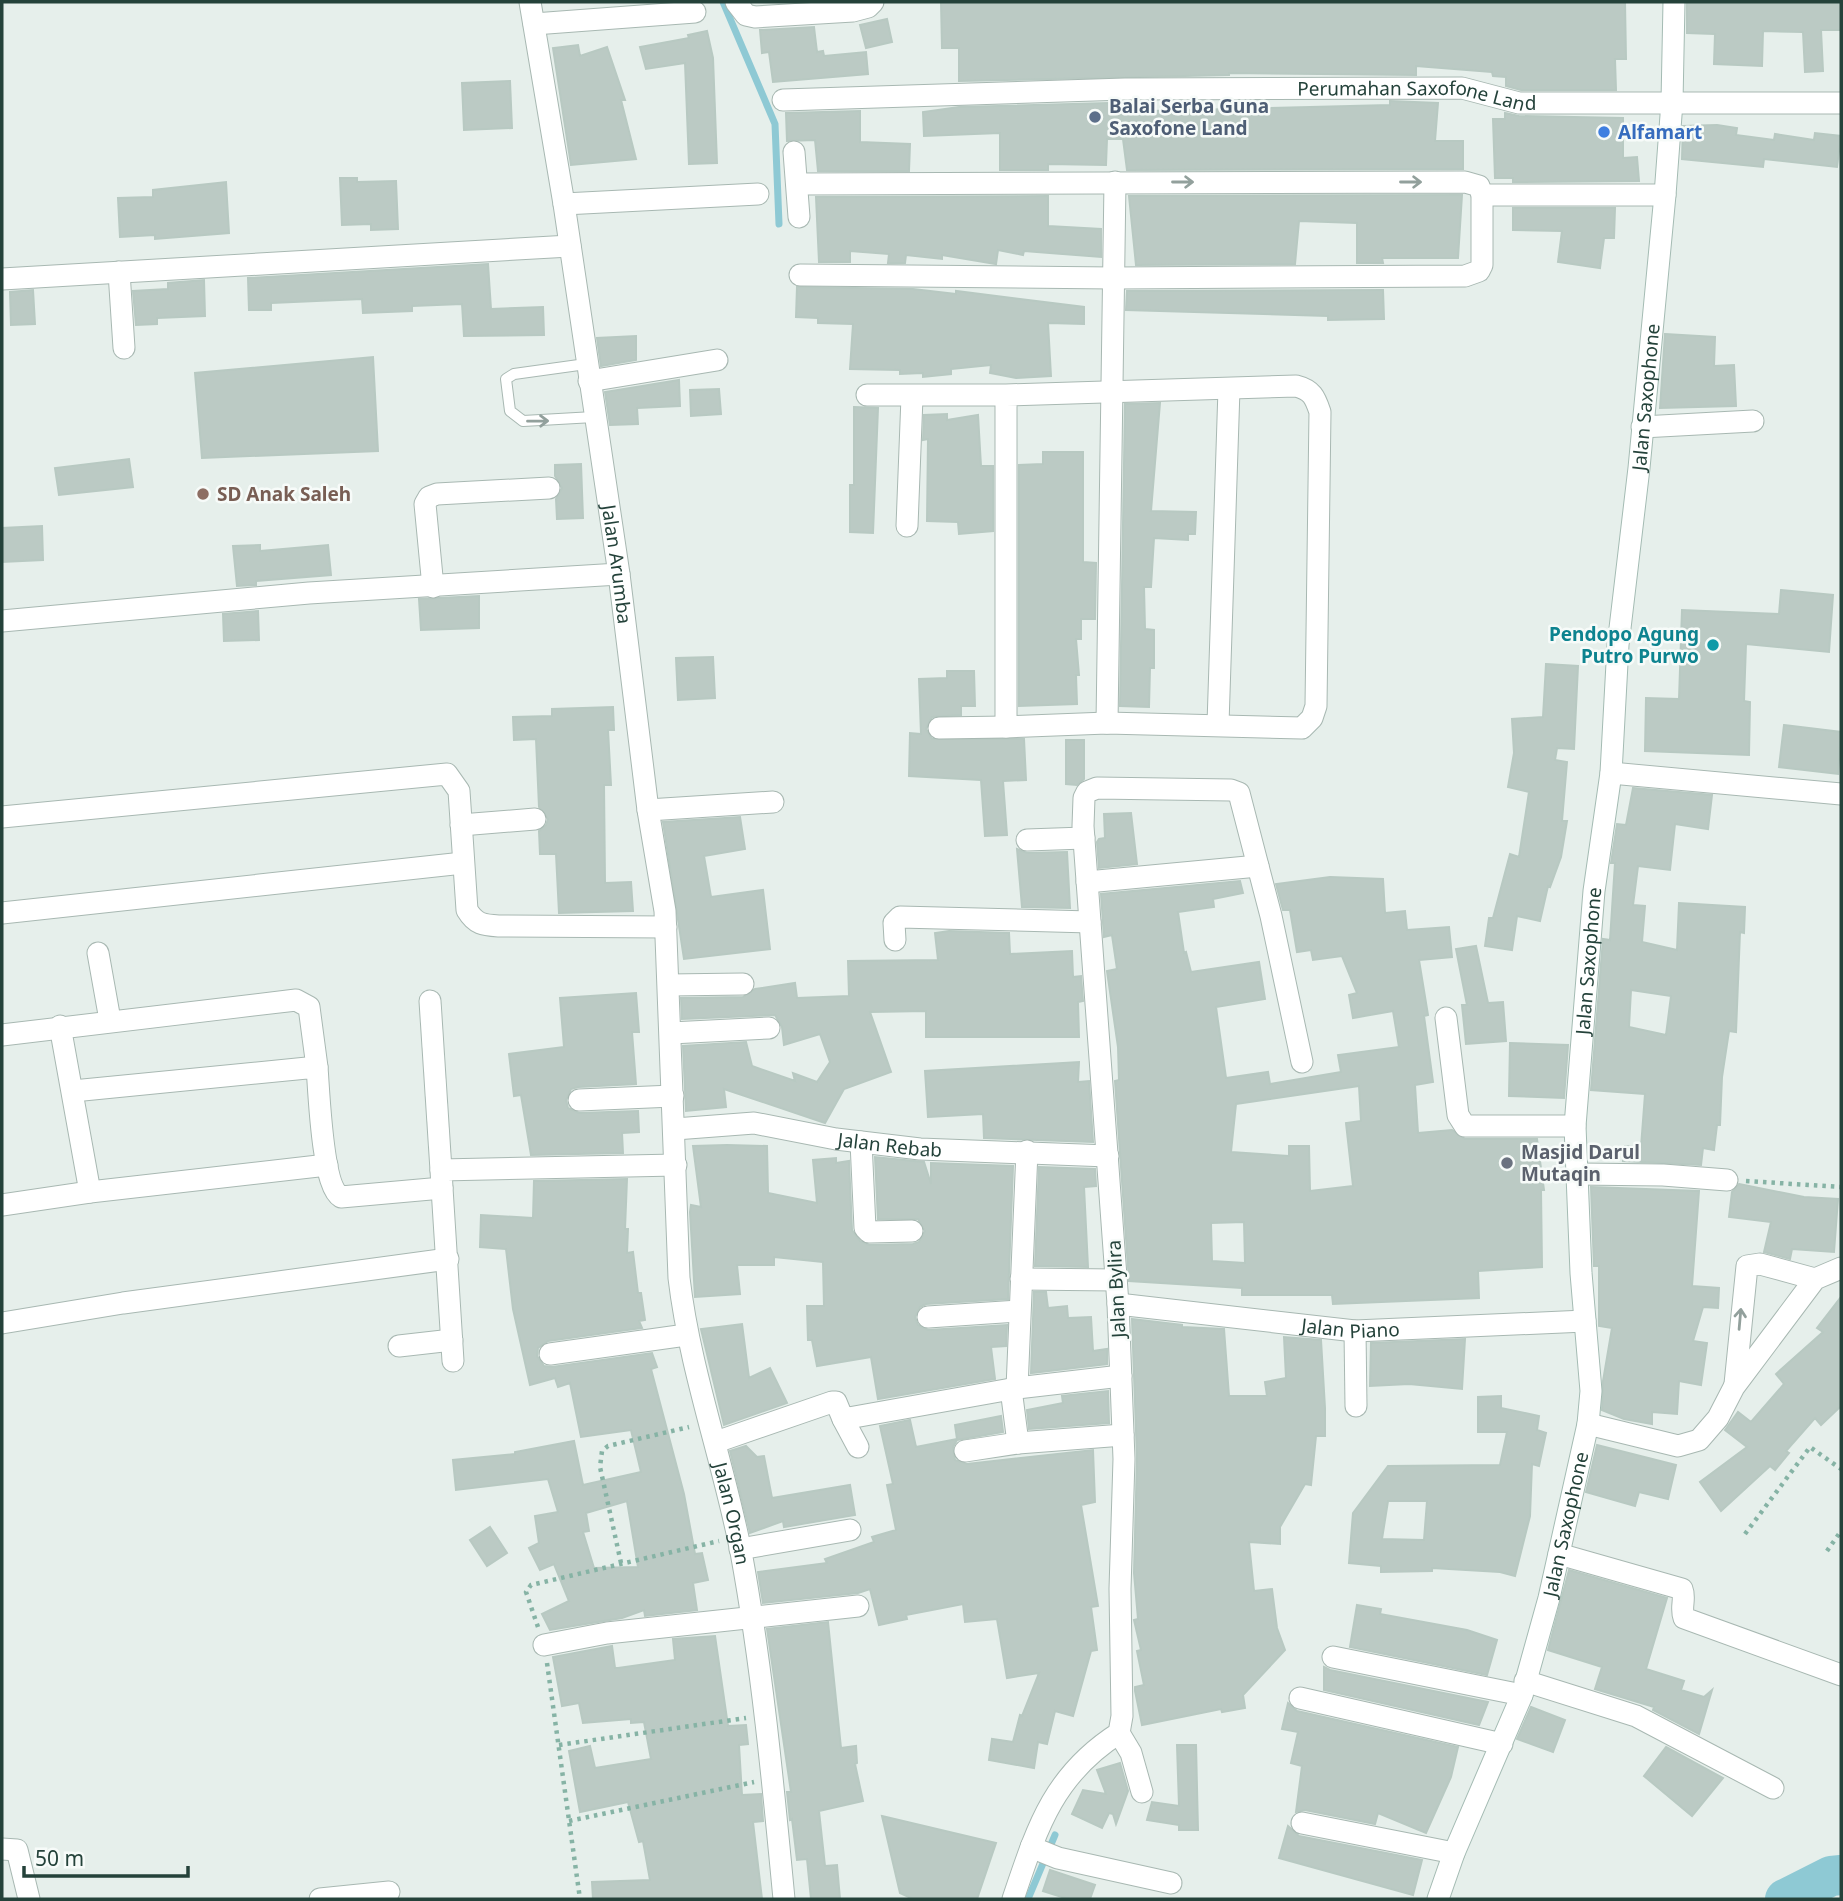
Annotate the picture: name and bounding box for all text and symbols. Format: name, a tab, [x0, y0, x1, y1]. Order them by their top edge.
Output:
street label: Perumahan Saxofone Land	[1297, 75, 1536, 117]
place label: Balai Serba Guna Saxofone Land	[1109, 93, 1269, 141]
marker: Balai Serba Guna Saxofone Land	[1087, 109, 1103, 125]
place label: Alfamart	[1618, 119, 1702, 145]
marker: Alfamart	[1596, 124, 1612, 140]
one-way arrow	[1172, 175, 1195, 189]
one-way arrow	[1399, 175, 1422, 189]
street label: Jalan Saxophone	[1626, 322, 1666, 474]
one-way arrow	[526, 414, 549, 428]
place label: SD Anak Saleh	[217, 481, 351, 507]
marker: SD Anak Saleh	[195, 486, 211, 502]
street label: Jalan Arumba	[596, 501, 638, 625]
place label: Pendopo Agung Putro Purwo	[1549, 621, 1699, 669]
marker: Pendopo Agung Putro Purwo	[1705, 637, 1721, 653]
street label: Jalan Saxophone	[1569, 886, 1607, 1038]
street label: Jalan Rebab	[834, 1126, 942, 1163]
place label: Masjid Darul Mutaqin	[1521, 1139, 1640, 1187]
marker: Masjid Darul Mutaqin	[1499, 1155, 1515, 1171]
street label: Jalan Bylira	[1100, 1239, 1132, 1341]
one-way arrow	[1734, 1308, 1747, 1331]
street label: Jalan Piano	[1298, 1312, 1400, 1344]
street label: Jalan Saxophone	[1536, 1449, 1594, 1601]
street label: Jalan Organ	[707, 1457, 756, 1567]
scale bar	[24, 1834, 189, 1878]
text: 50 m	[35, 1844, 84, 1872]

